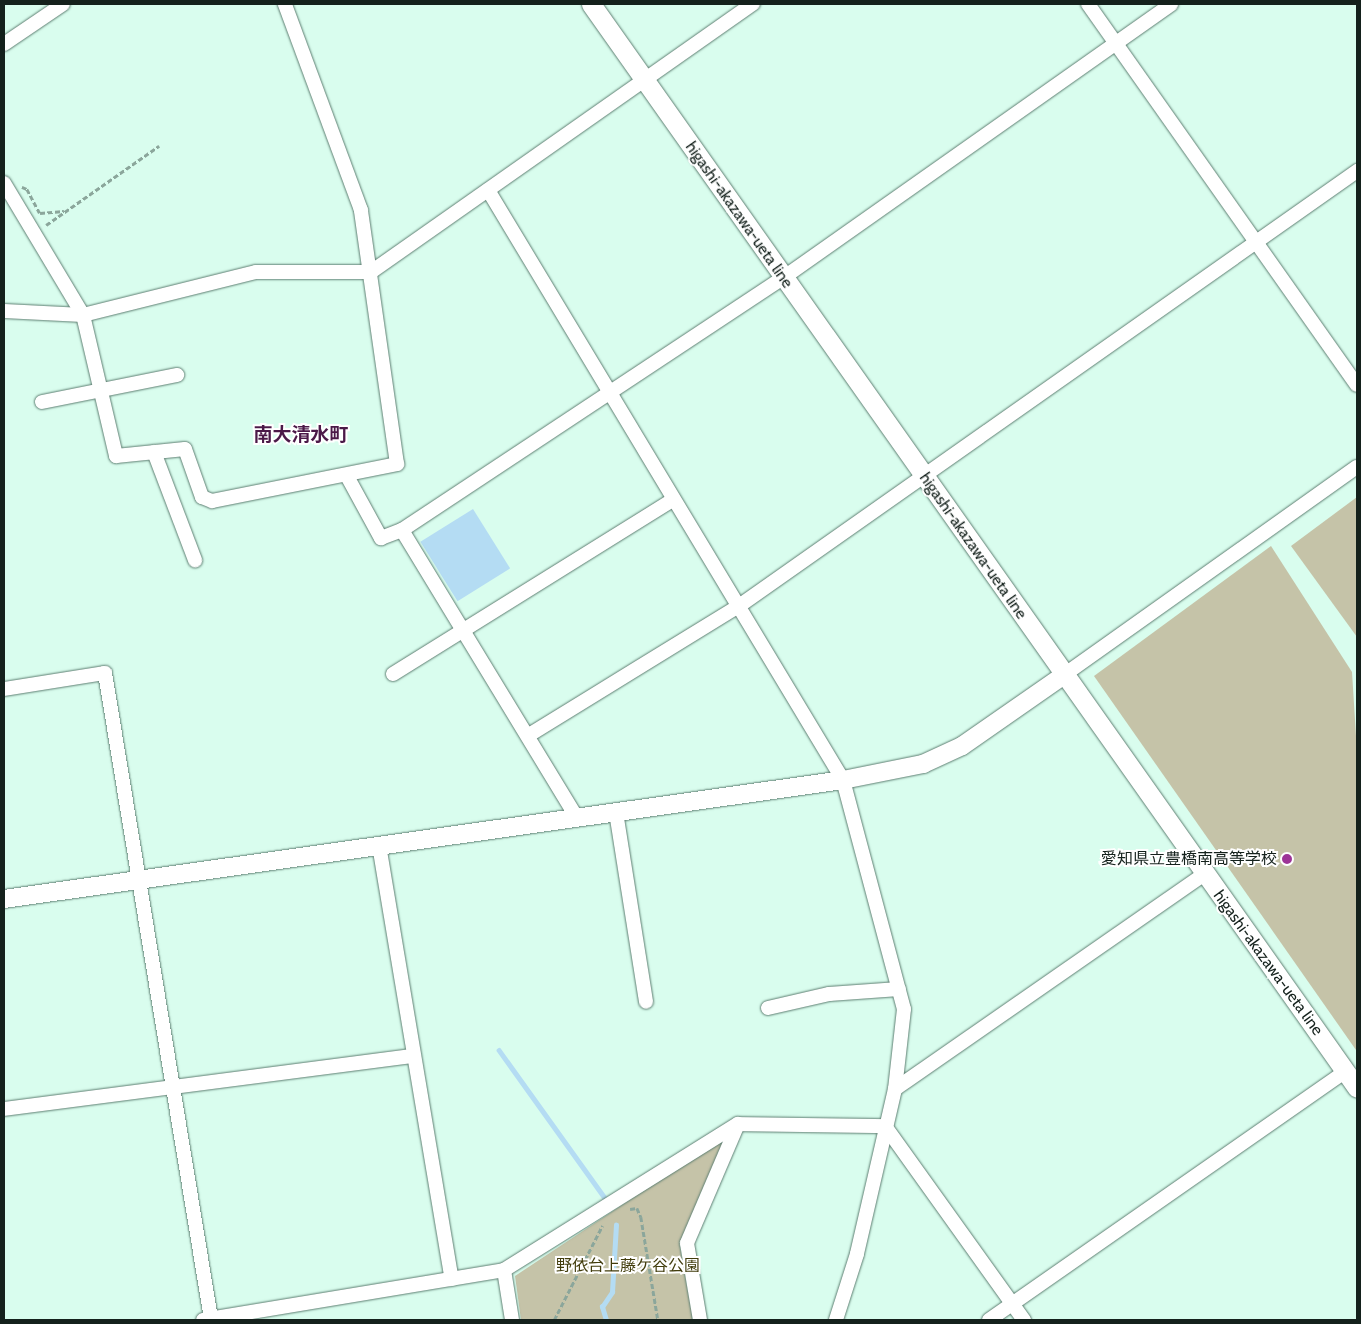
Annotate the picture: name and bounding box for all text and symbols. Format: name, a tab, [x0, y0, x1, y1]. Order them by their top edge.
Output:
street label: higashi-akazawa-ueta line	[681, 138, 797, 292]
district label: 南大清水町	[254, 424, 348, 446]
street label: higashi-akazawa-ueta line	[915, 469, 1031, 623]
place label: 愛知県立豊橋南高等学校	[1101, 849, 1277, 869]
marker: 愛知県立豊橋南高等学校	[1281, 853, 1293, 865]
street label: higashi-akazawa-ueta line	[1209, 887, 1327, 1039]
park label: 野依台上藤ケ谷公園	[556, 1256, 700, 1276]

